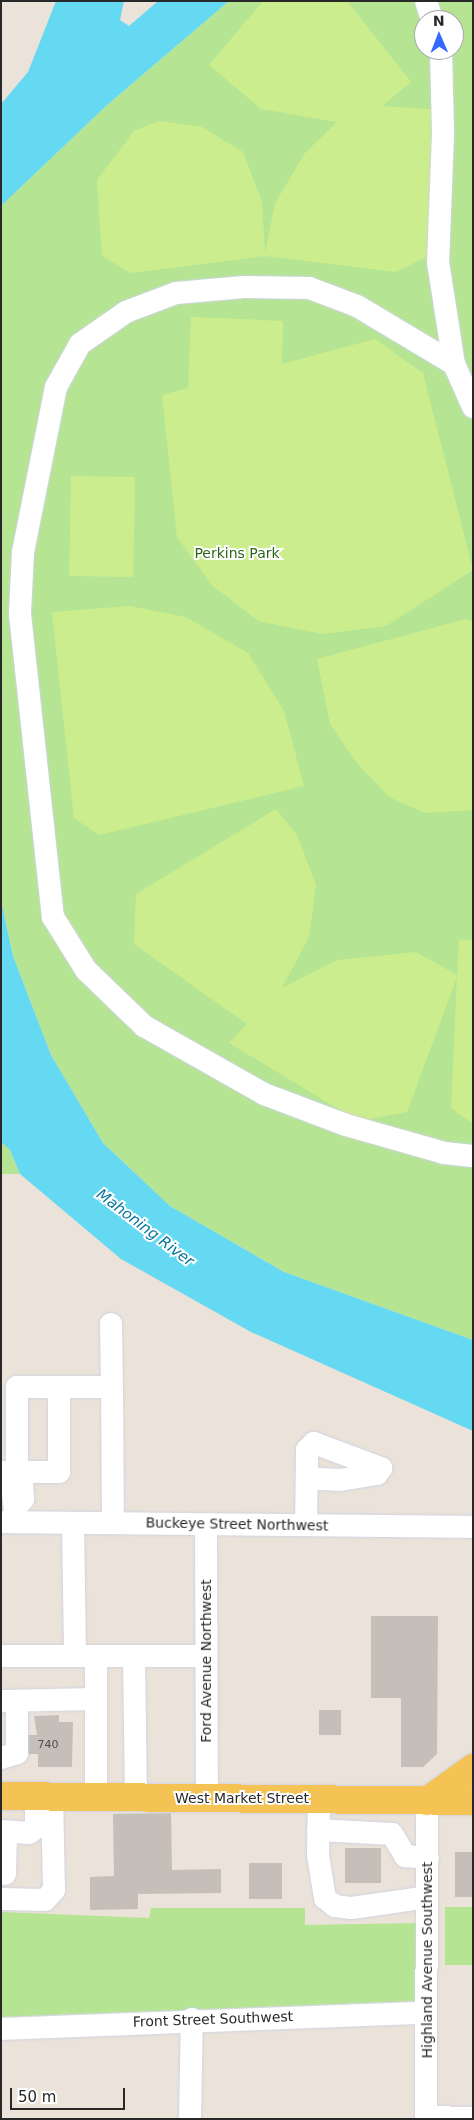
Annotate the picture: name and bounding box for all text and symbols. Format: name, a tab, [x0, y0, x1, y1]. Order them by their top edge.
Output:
north arrow	[414, 10, 464, 60]
text: N	[433, 13, 445, 29]
park label: Perkins Park	[194, 545, 280, 561]
water label: Mahoning River	[93, 1186, 197, 1270]
street label: Buckeye Street Northwest	[145, 1514, 329, 1534]
street label: Ford Avenue Northwest	[198, 1579, 214, 1743]
house number: 740	[38, 1738, 58, 1752]
street label: West Market Street	[175, 1790, 309, 1806]
street label: Highland Avenue Southwest	[419, 1862, 435, 2058]
street label: Front Street Southwest	[133, 2008, 293, 2030]
scale bar	[12, 2078, 128, 2110]
text: 50 m	[18, 2088, 56, 2106]

